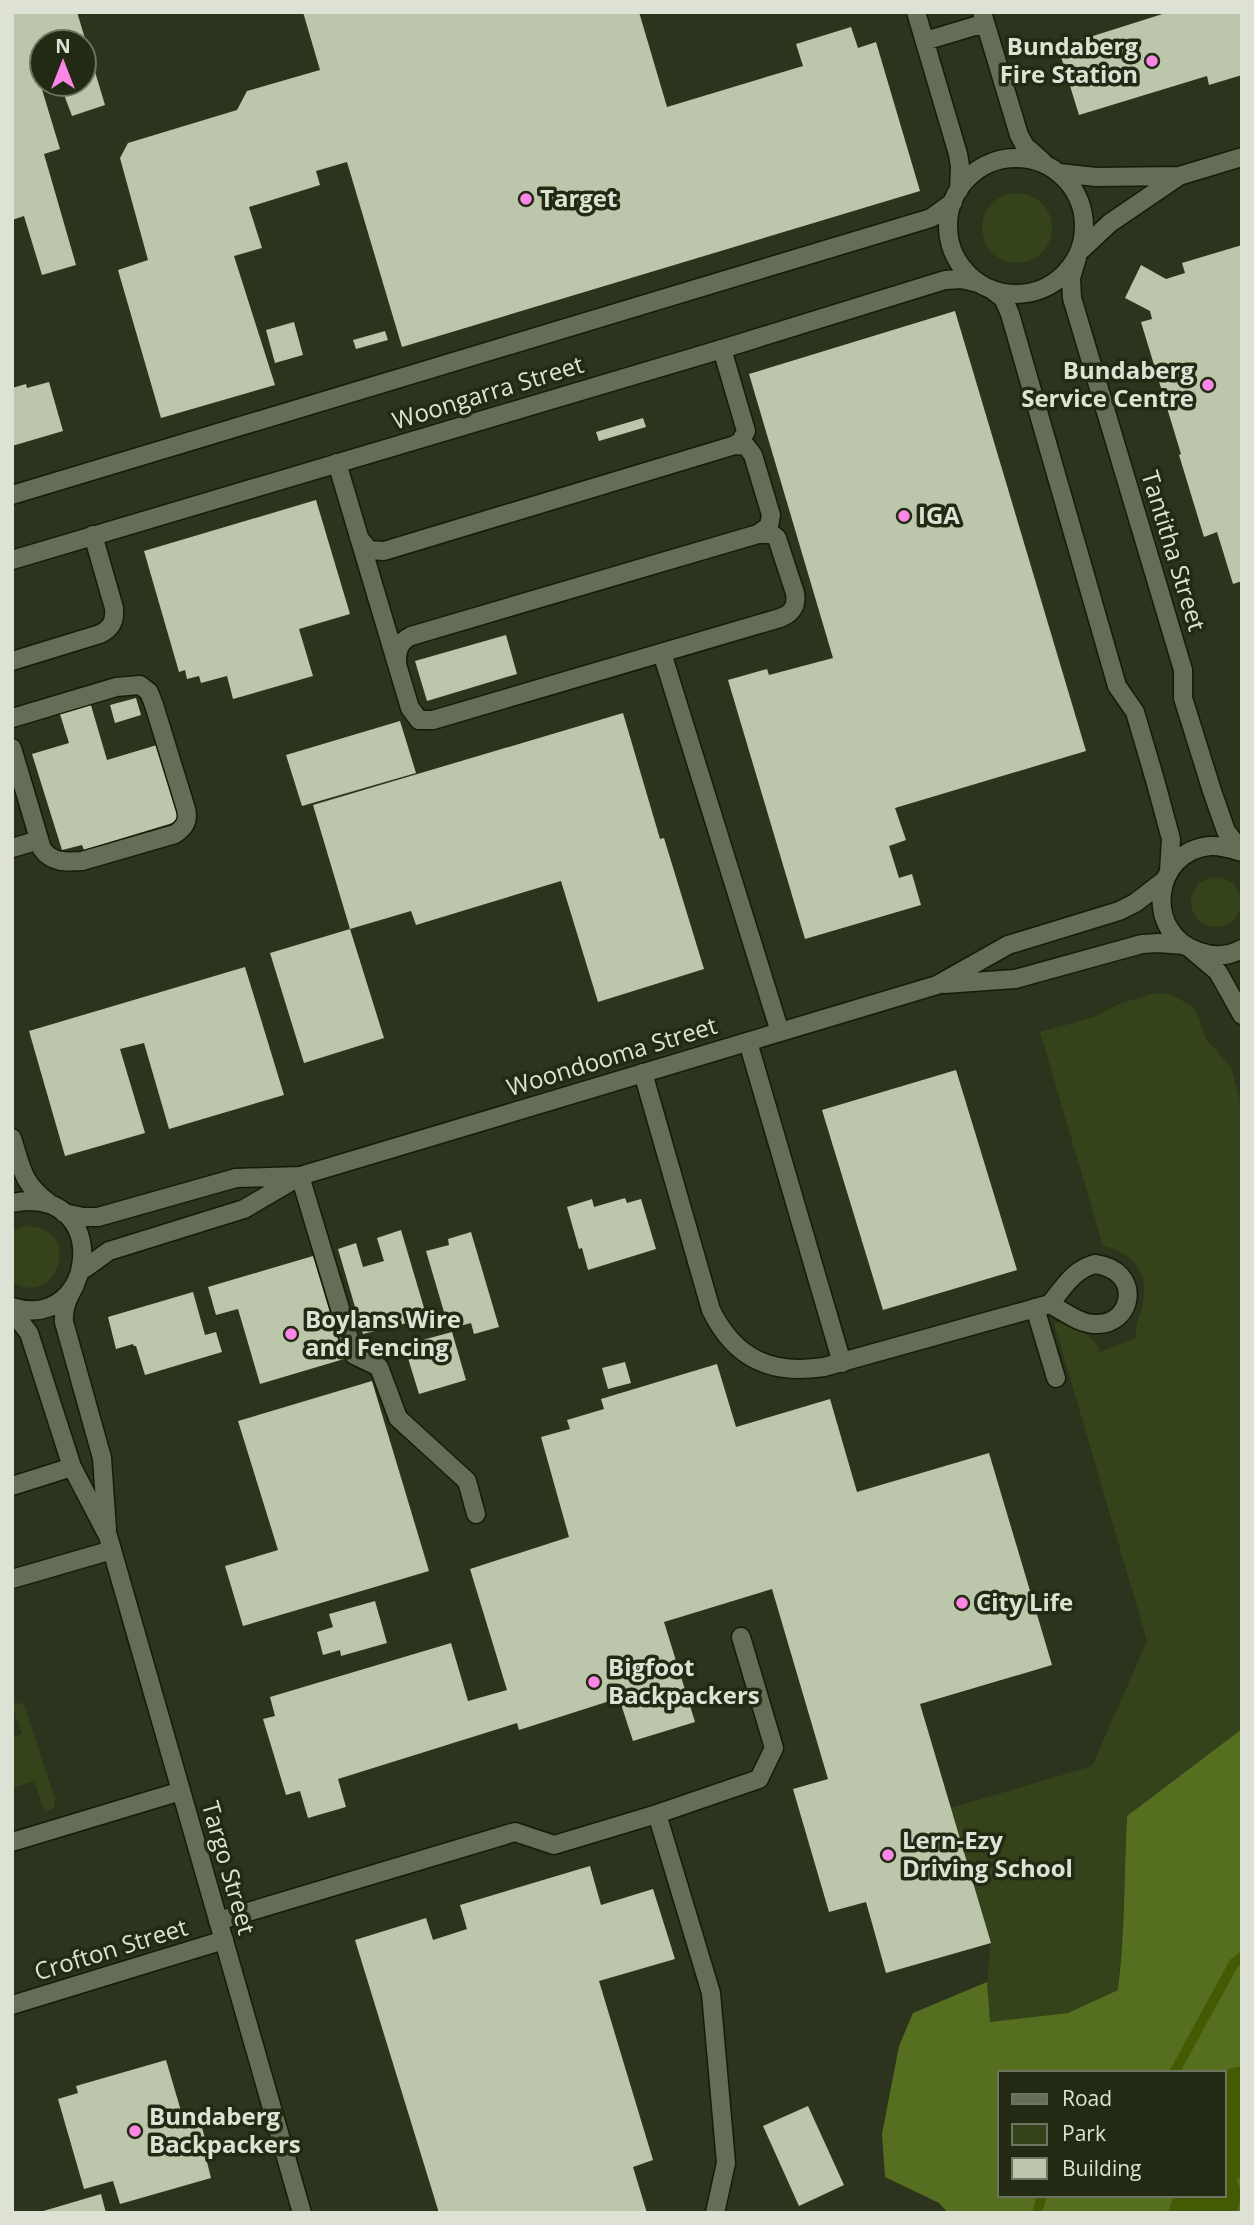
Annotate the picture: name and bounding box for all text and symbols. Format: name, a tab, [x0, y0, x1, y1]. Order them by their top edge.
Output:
north arrow	[28, 28, 98, 98]
place label: Bundaberg Fire Station	[1000, 29, 1138, 90]
text: N	[55, 33, 71, 59]
marker: Bundaberg Fire Station	[1144, 53, 1160, 69]
place label: Target	[540, 181, 617, 214]
marker: Target	[518, 191, 534, 207]
street label: Woongarra Street	[388, 347, 587, 436]
place label: Bundaberg Service Centre	[1021, 353, 1194, 414]
marker: Bundaberg Service Centre	[1200, 377, 1216, 393]
street label: Tantitha Street	[1134, 466, 1214, 635]
place label: IGA	[918, 498, 960, 531]
marker: IGA	[896, 508, 912, 524]
street label: Woondooma Street	[502, 1008, 721, 1103]
place label: Boylans Wire and Fencing	[305, 1302, 461, 1363]
marker: Boylans Wire and Fencing	[283, 1326, 299, 1342]
place label: City Life	[976, 1585, 1073, 1618]
marker: City Life	[954, 1595, 970, 1611]
place label: Bigfoot Backpackers	[608, 1650, 760, 1711]
marker: Bigfoot Backpackers	[586, 1674, 602, 1690]
street label: Targo Street	[195, 1797, 264, 1938]
place label: Lern-Ezy Driving School	[902, 1823, 1073, 1884]
marker: Lern-Ezy Driving School	[880, 1847, 896, 1863]
street label: Crofton Street	[30, 1910, 191, 1988]
legend	[998, 2071, 1226, 2197]
text: Road	[1062, 2084, 1112, 2112]
place label: Bundaberg Backpackers	[149, 2099, 301, 2160]
text: Park	[1062, 2119, 1106, 2147]
marker: Bundaberg Backpackers	[127, 2123, 143, 2139]
text: Building	[1062, 2154, 1141, 2182]

